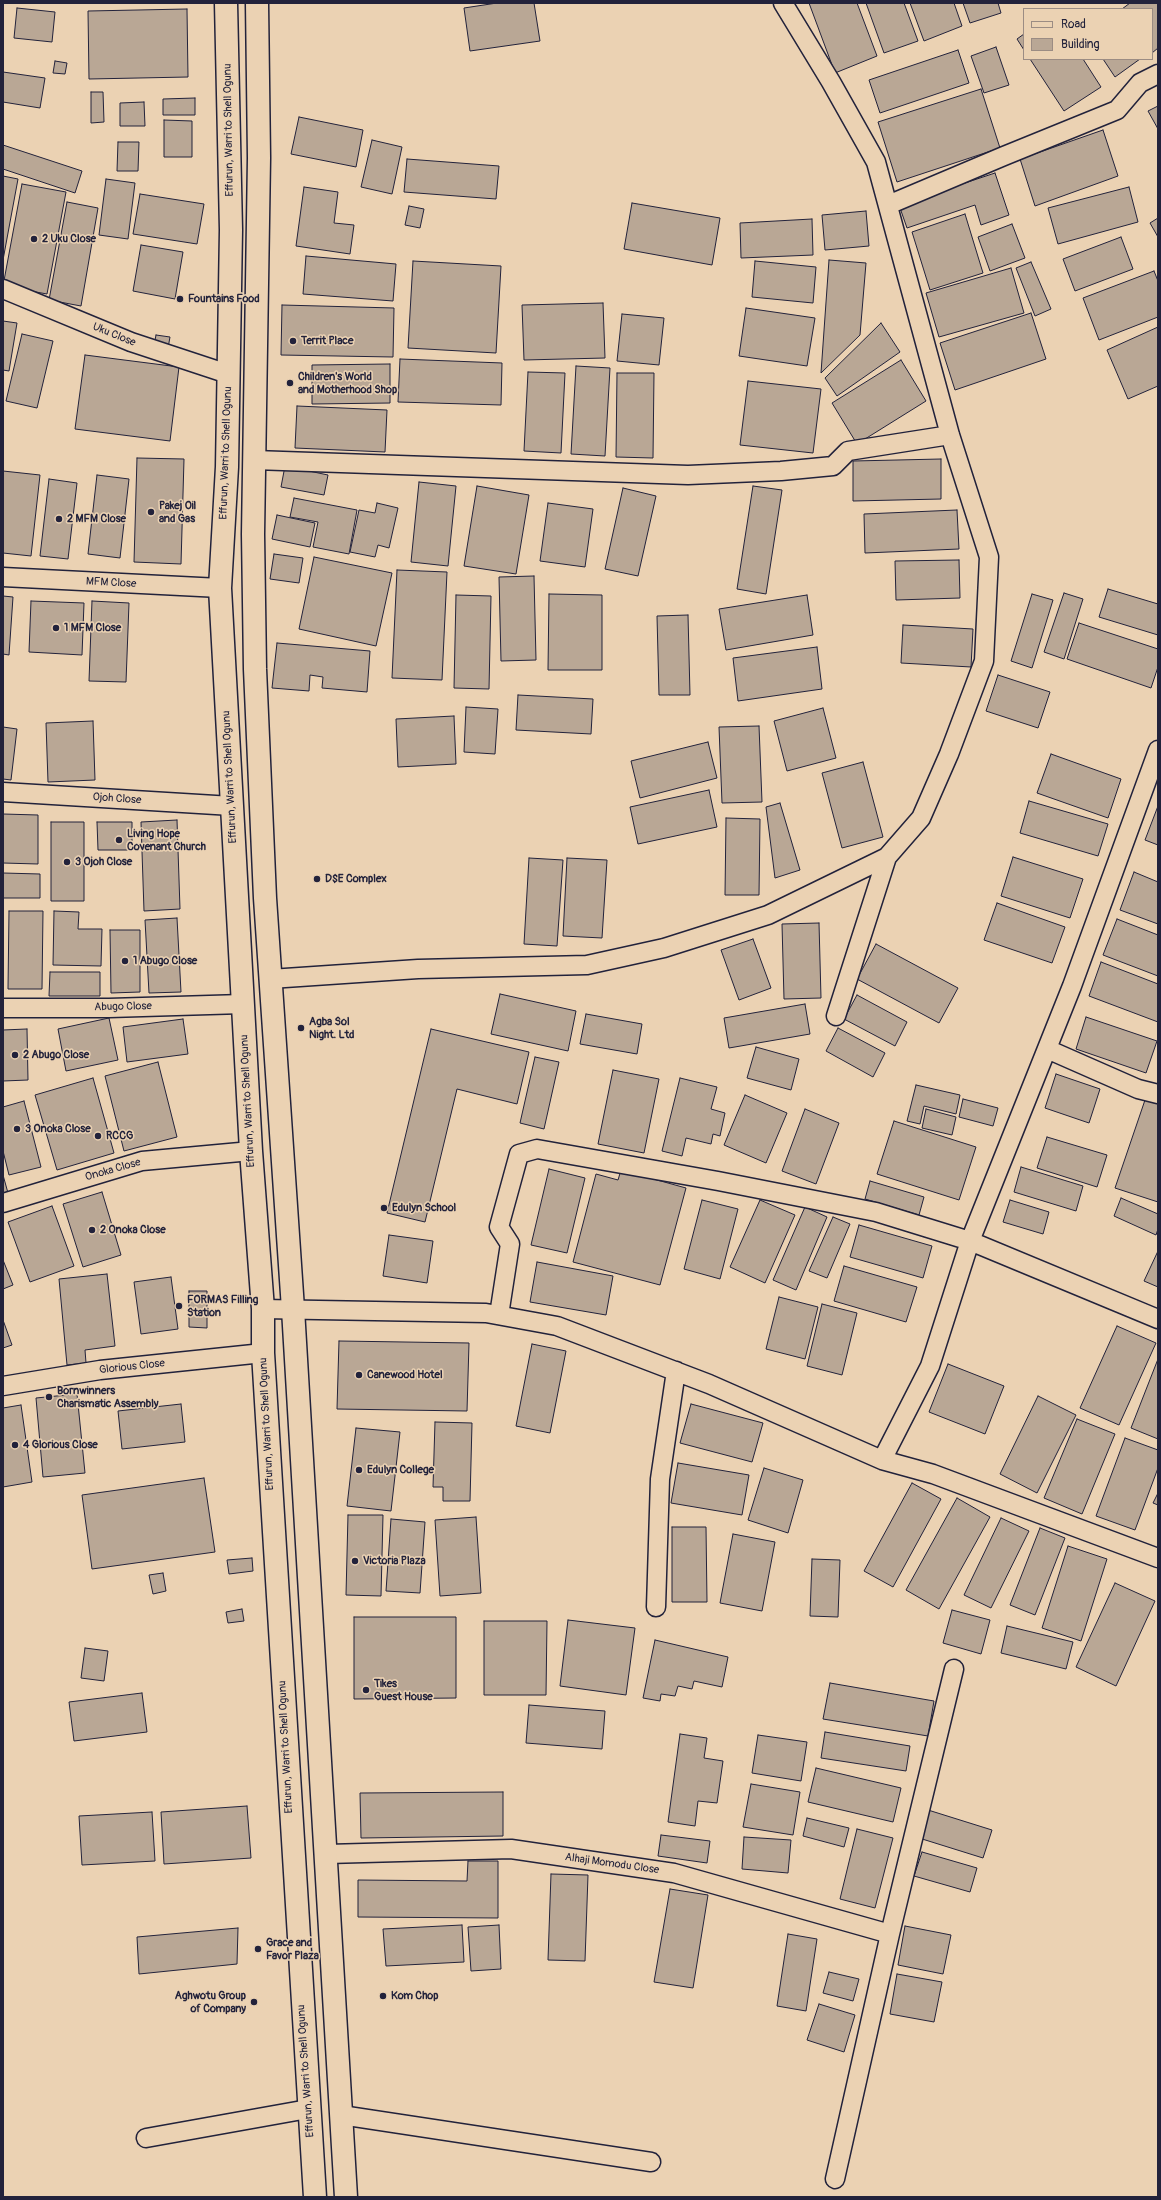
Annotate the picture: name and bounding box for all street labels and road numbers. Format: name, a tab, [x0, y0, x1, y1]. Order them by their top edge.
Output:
street label: Effurun, Warri to Shell Ogunu	[221, 63, 237, 197]
street label: Uku Close	[90, 320, 138, 350]
street label: Effurun, Warri to Shell Ogunu	[217, 386, 235, 520]
street label: MFM Close	[85, 575, 137, 591]
street label: Effurun, Warri to Shell Ogunu	[220, 710, 240, 844]
street label: Ojoh Close	[92, 791, 142, 807]
street label: Abugo Close	[94, 1000, 152, 1014]
street label: Effurun, Warri to Shell Ogunu	[238, 1034, 258, 1168]
street label: Onoka Close	[84, 1156, 142, 1184]
street label: Glorious Close	[98, 1357, 166, 1377]
street label: Effurun, Warri to Shell Ogunu	[257, 1357, 277, 1491]
street label: Effurun, Warri to Shell Ogunu	[276, 1680, 296, 1814]
street label: Alhaji Momodu Close	[564, 1851, 660, 1877]
street label: Effurun, Warri to Shell Ogunu	[295, 2004, 317, 2138]

